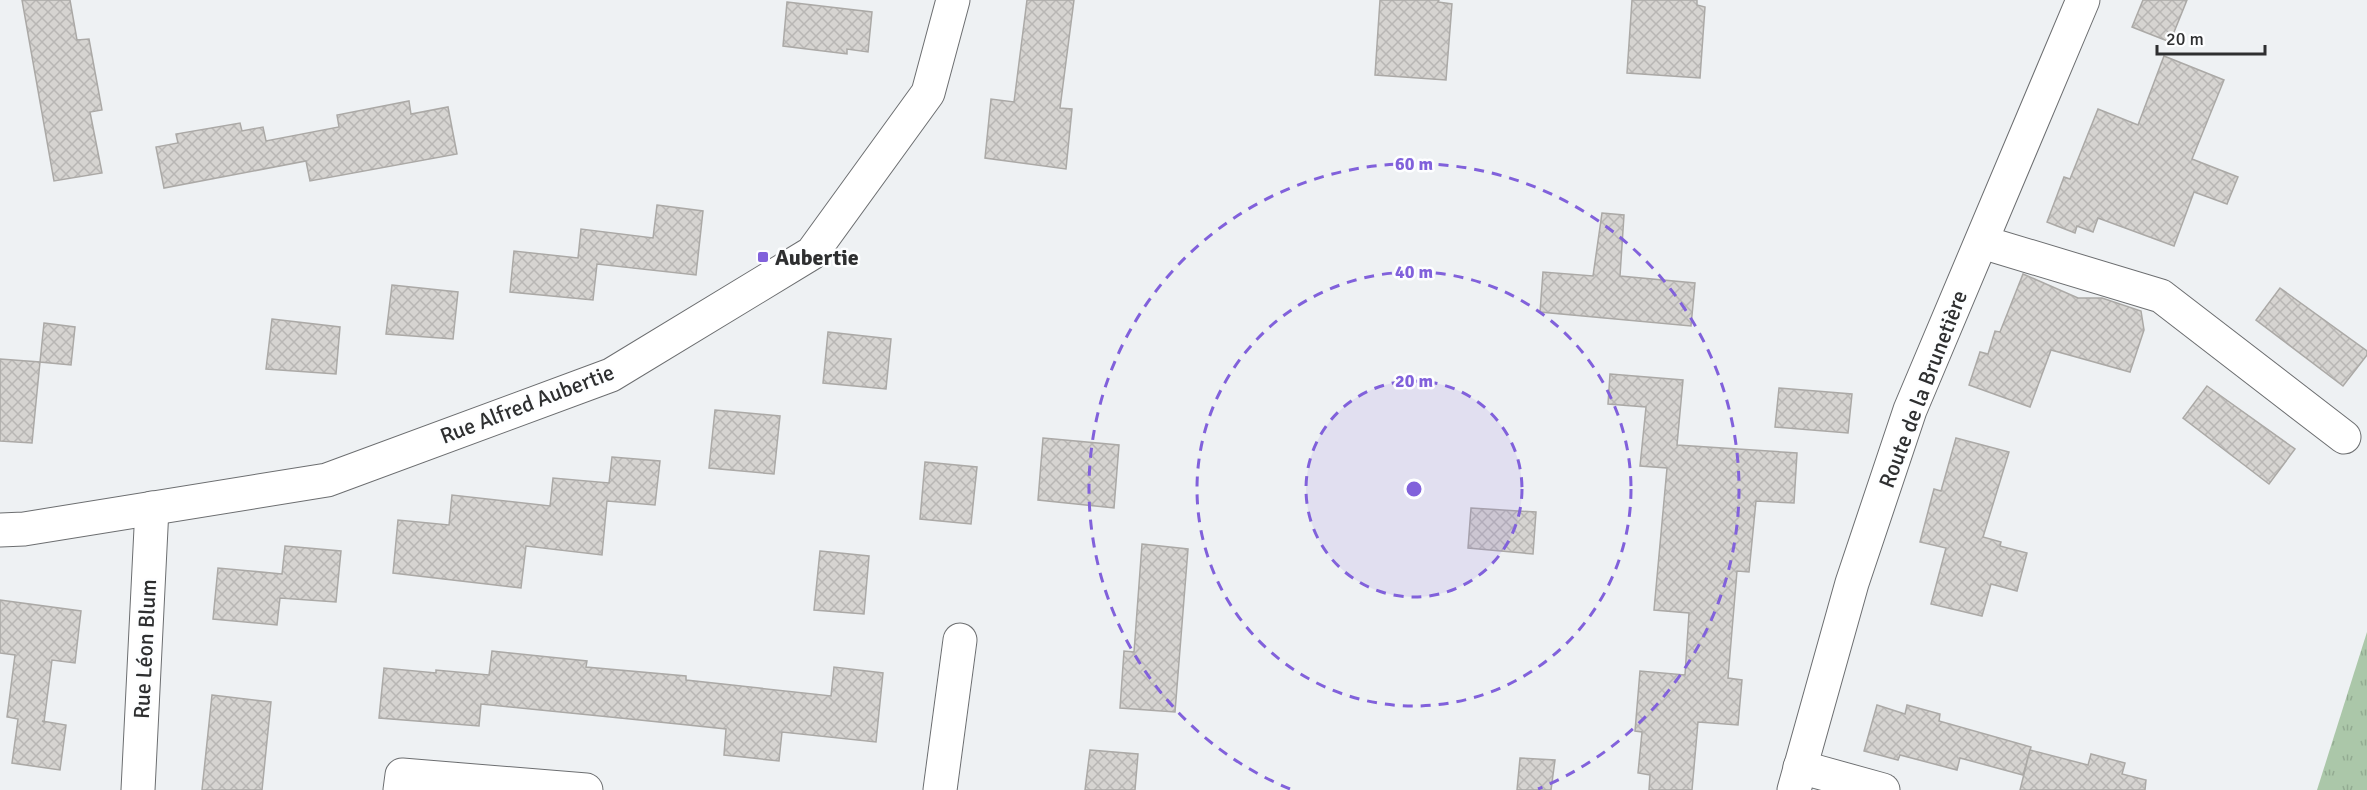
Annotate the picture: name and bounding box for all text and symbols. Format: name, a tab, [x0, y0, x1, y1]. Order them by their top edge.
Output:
scale bar	[2157, 18, 2265, 56]
text: 20 m	[2166, 28, 2204, 50]
text: 60 m	[1395, 153, 1433, 175]
place label: Aubertie	[775, 244, 859, 271]
marker: Aubertie	[756, 250, 770, 264]
text: 40 m	[1395, 261, 1433, 283]
street label: Route de la Brunetière	[1873, 286, 1973, 492]
street label: Rue Alfred Aubertie	[436, 358, 618, 450]
text: 20 m	[1395, 370, 1433, 392]
centre of rings	[1404, 479, 1424, 499]
street label: Rue Léon Blum	[128, 578, 162, 720]

